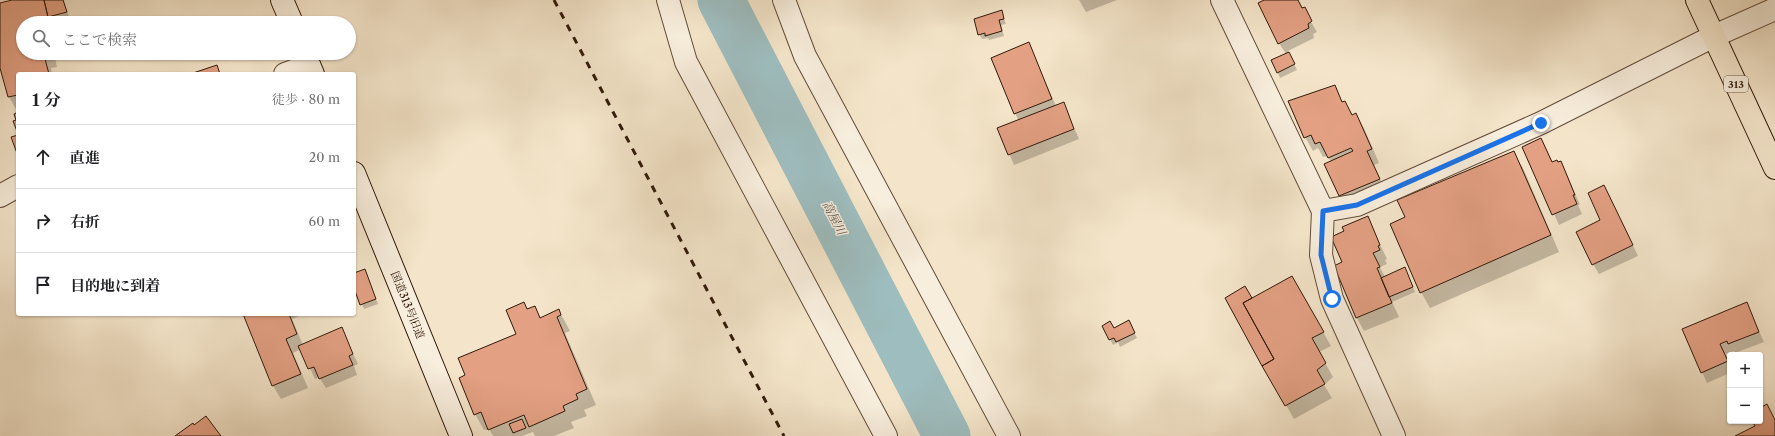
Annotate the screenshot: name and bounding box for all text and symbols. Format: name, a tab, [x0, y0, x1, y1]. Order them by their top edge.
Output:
search box	[16, 16, 356, 60]
icon: search	[30, 27, 52, 49]
text: ここで検索	[62, 30, 137, 49]
road number: 313	[1724, 76, 1748, 92]
text: 1 分	[32, 90, 61, 110]
text: 徒歩 · 80 m	[272, 91, 340, 107]
route end	[1532, 114, 1550, 132]
icon: ahead	[32, 146, 54, 168]
text: 直進	[70, 148, 100, 167]
text: 20 m	[309, 149, 340, 165]
water label: 高屋川	[820, 198, 850, 239]
icon: right	[32, 210, 54, 232]
text: 右折	[70, 212, 100, 231]
text: 60 m	[309, 213, 340, 229]
street label: 国道313号旧道	[388, 269, 428, 341]
icon: arrive	[32, 274, 54, 296]
text: 目的地に到着	[70, 276, 160, 295]
route start	[1323, 290, 1341, 308]
map controls	[1727, 352, 1763, 424]
button: +	[1727, 352, 1763, 388]
button: −	[1727, 388, 1763, 424]

